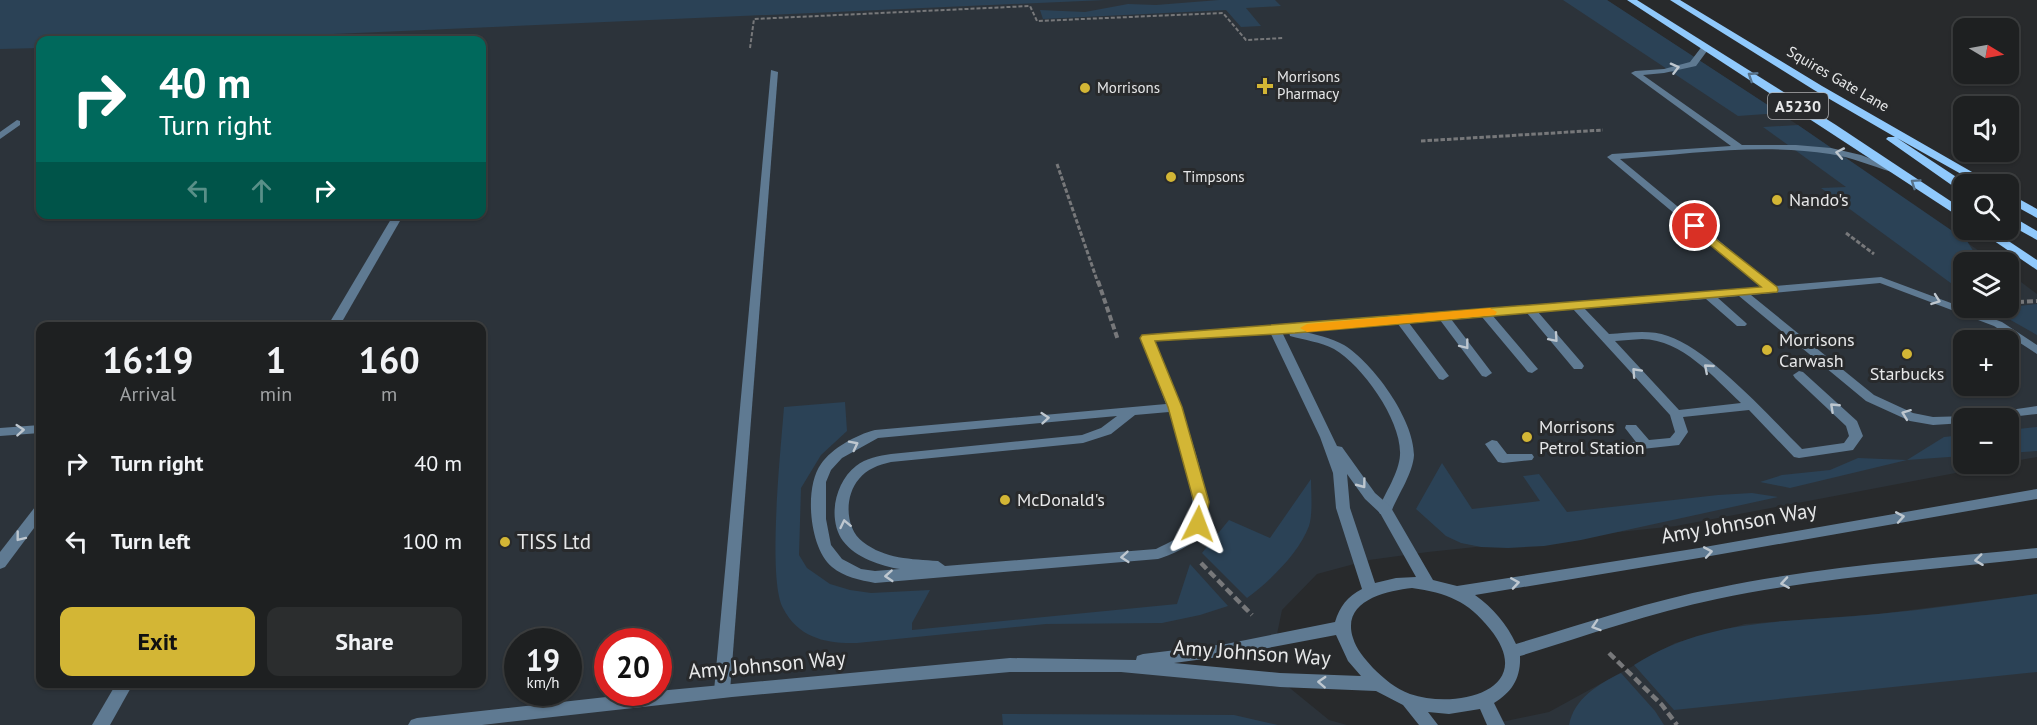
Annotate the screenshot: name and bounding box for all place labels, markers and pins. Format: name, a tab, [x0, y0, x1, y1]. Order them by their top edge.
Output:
place label: Morrisons Pharmacy	[1277, 67, 1340, 103]
place label: Morrisons	[1097, 78, 1160, 97]
marker: Morrisons Pharmacy	[1258, 79, 1272, 93]
marker: Morrisons	[1078, 81, 1092, 95]
place label: Timpsons	[1183, 167, 1245, 186]
marker: Timpsons	[1164, 170, 1178, 184]
place label: Nando's	[1789, 188, 1849, 211]
marker: Nando's	[1770, 193, 1784, 207]
pin	[1669, 200, 1720, 251]
place label: Morrisons Carwash	[1779, 328, 1855, 372]
marker: Morrisons Carwash	[1760, 343, 1774, 357]
marker: Starbucks	[1900, 347, 1914, 361]
place label: Starbucks	[1870, 362, 1944, 385]
place label: Morrisons Petrol Station	[1539, 415, 1645, 459]
marker: Morrisons Petrol Station	[1520, 430, 1534, 444]
place label: McDonald's	[1017, 488, 1105, 511]
marker: McDonald's	[998, 493, 1012, 507]
place label: TISS Ltd	[517, 528, 591, 555]
marker: TISS Ltd	[498, 535, 512, 549]

